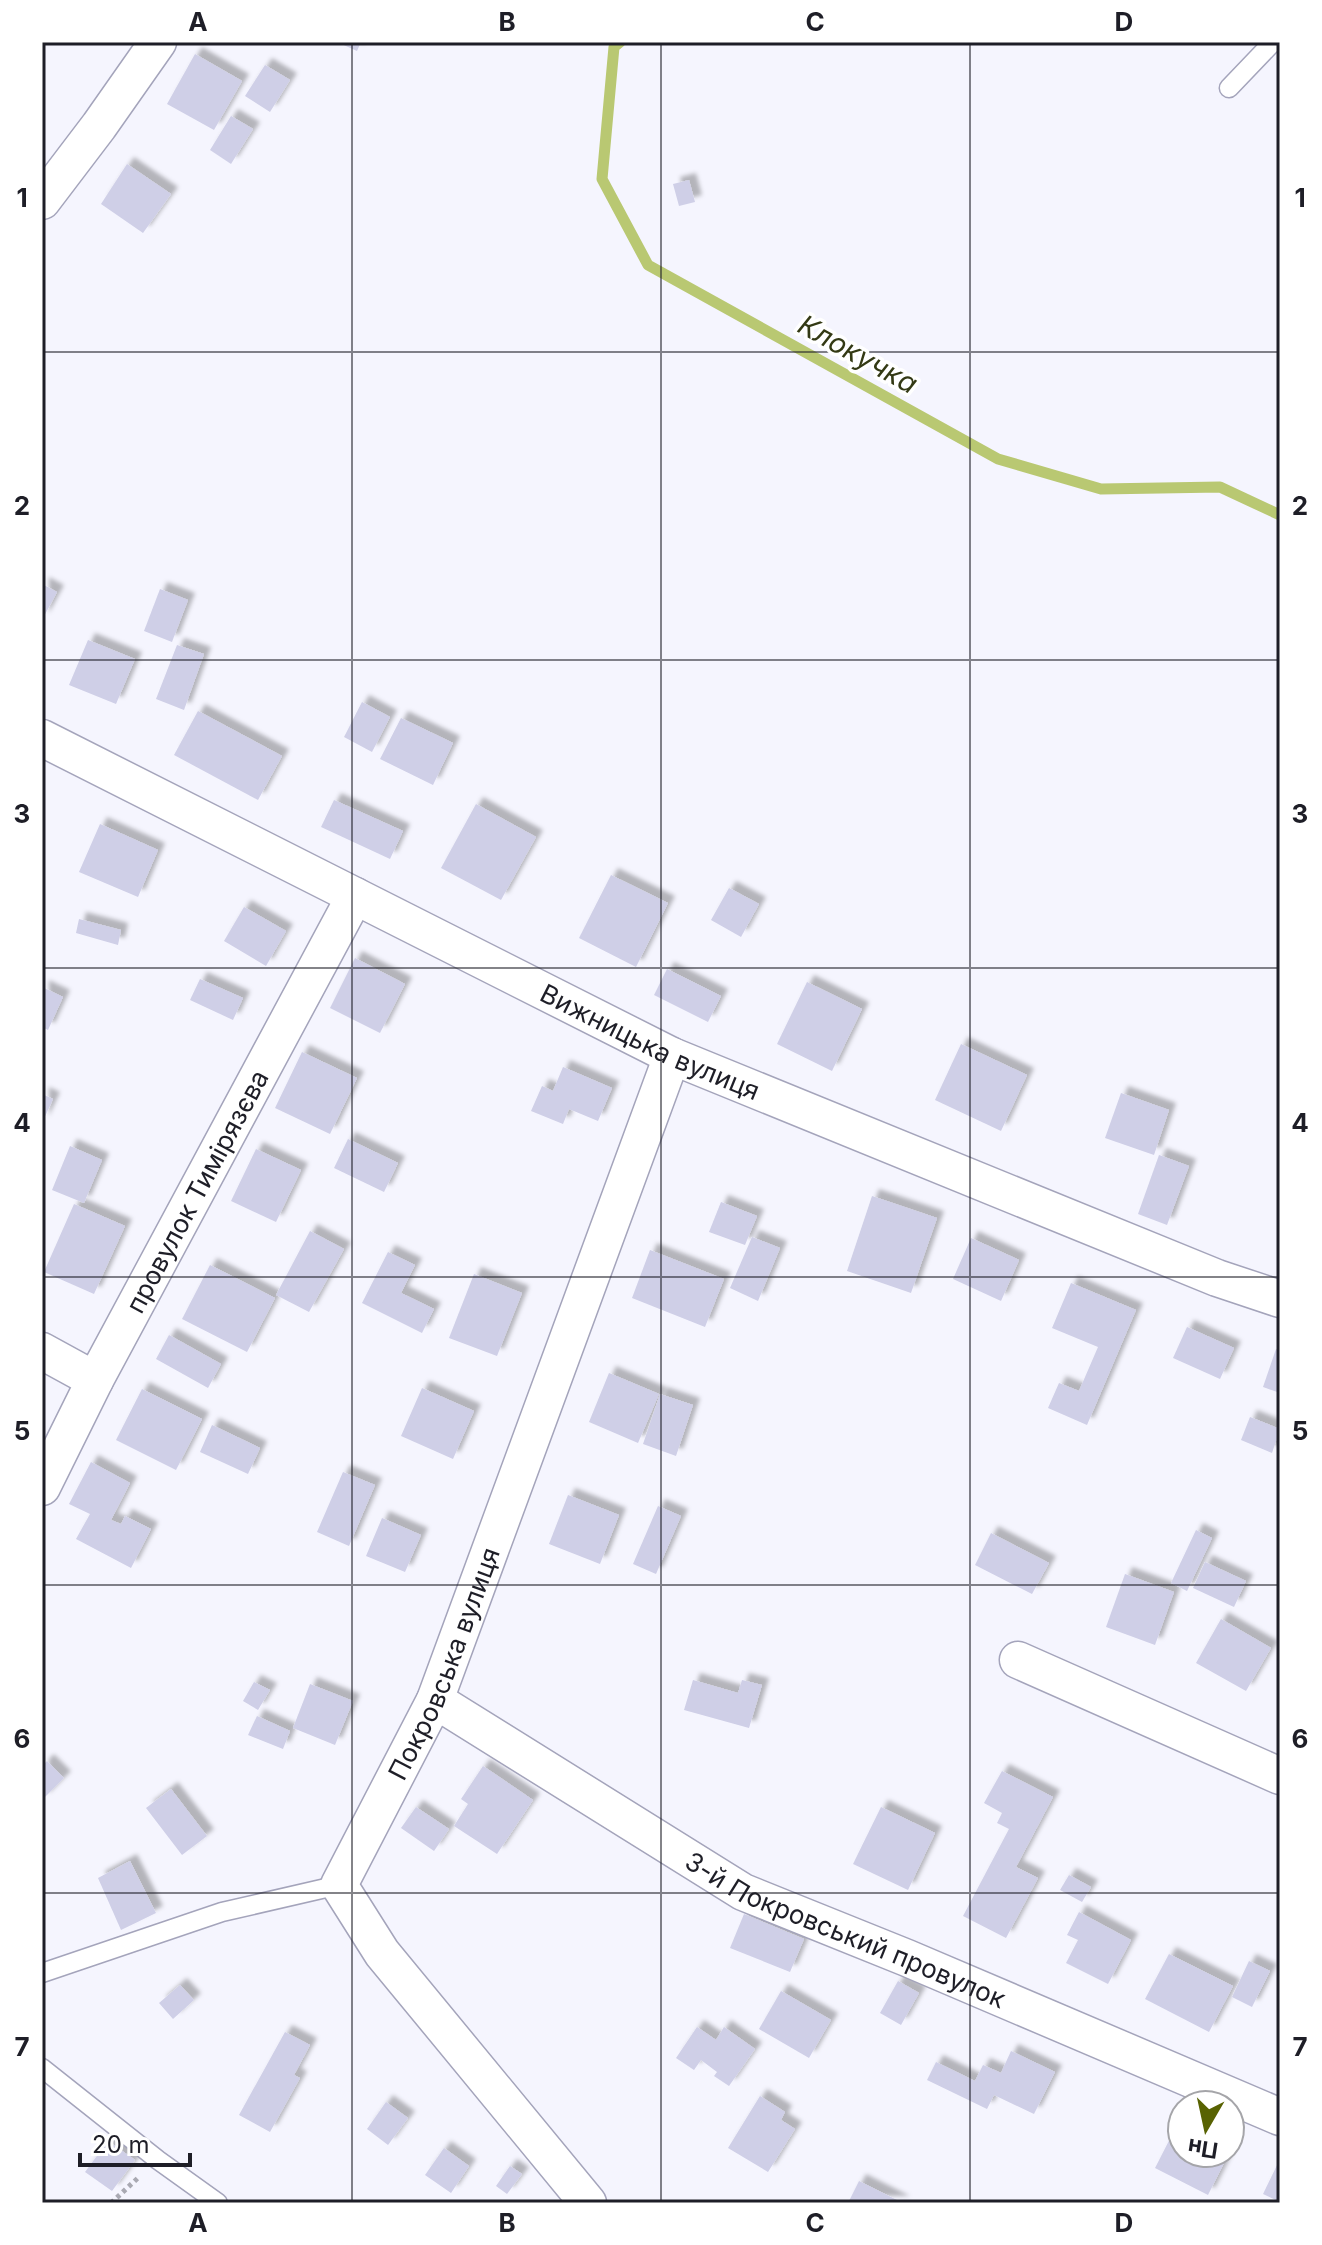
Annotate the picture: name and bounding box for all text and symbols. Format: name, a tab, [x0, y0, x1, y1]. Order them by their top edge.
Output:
text: A	[188, 6, 208, 37]
text: B	[498, 6, 516, 37]
text: C	[805, 6, 825, 37]
text: D	[1115, 6, 1133, 37]
text: 1	[16, 182, 28, 213]
text: 1	[1294, 182, 1306, 213]
water label: Клокучка	[792, 307, 924, 401]
text: 2	[14, 490, 30, 521]
text: 2	[1292, 490, 1308, 521]
text: 3	[14, 798, 30, 829]
text: 3	[1292, 798, 1308, 829]
street label: Вижницька вулиця	[536, 977, 765, 1106]
street label: провулок Тимірязєва	[119, 1064, 274, 1318]
text: 4	[13, 1107, 31, 1138]
text: 4	[1291, 1107, 1309, 1138]
text: 5	[14, 1415, 30, 1446]
text: 5	[1292, 1415, 1308, 1446]
street label: Покровська вулиця	[381, 1543, 505, 1785]
text: 6	[14, 1723, 30, 1754]
text: 6	[1292, 1723, 1308, 1754]
street label: 3-й Покровський провулок	[680, 1845, 1010, 2014]
text: 7	[14, 2031, 30, 2062]
text: 7	[1292, 2031, 1308, 2062]
north arrow	[1166, 2089, 1246, 2169]
scale bar	[80, 2117, 190, 2167]
text: 20 m	[92, 2130, 150, 2159]
text: Пн	[1186, 2134, 1220, 2164]
text: A	[188, 2207, 208, 2238]
text: B	[498, 2207, 516, 2238]
text: C	[805, 2207, 825, 2238]
text: D	[1115, 2207, 1133, 2238]

